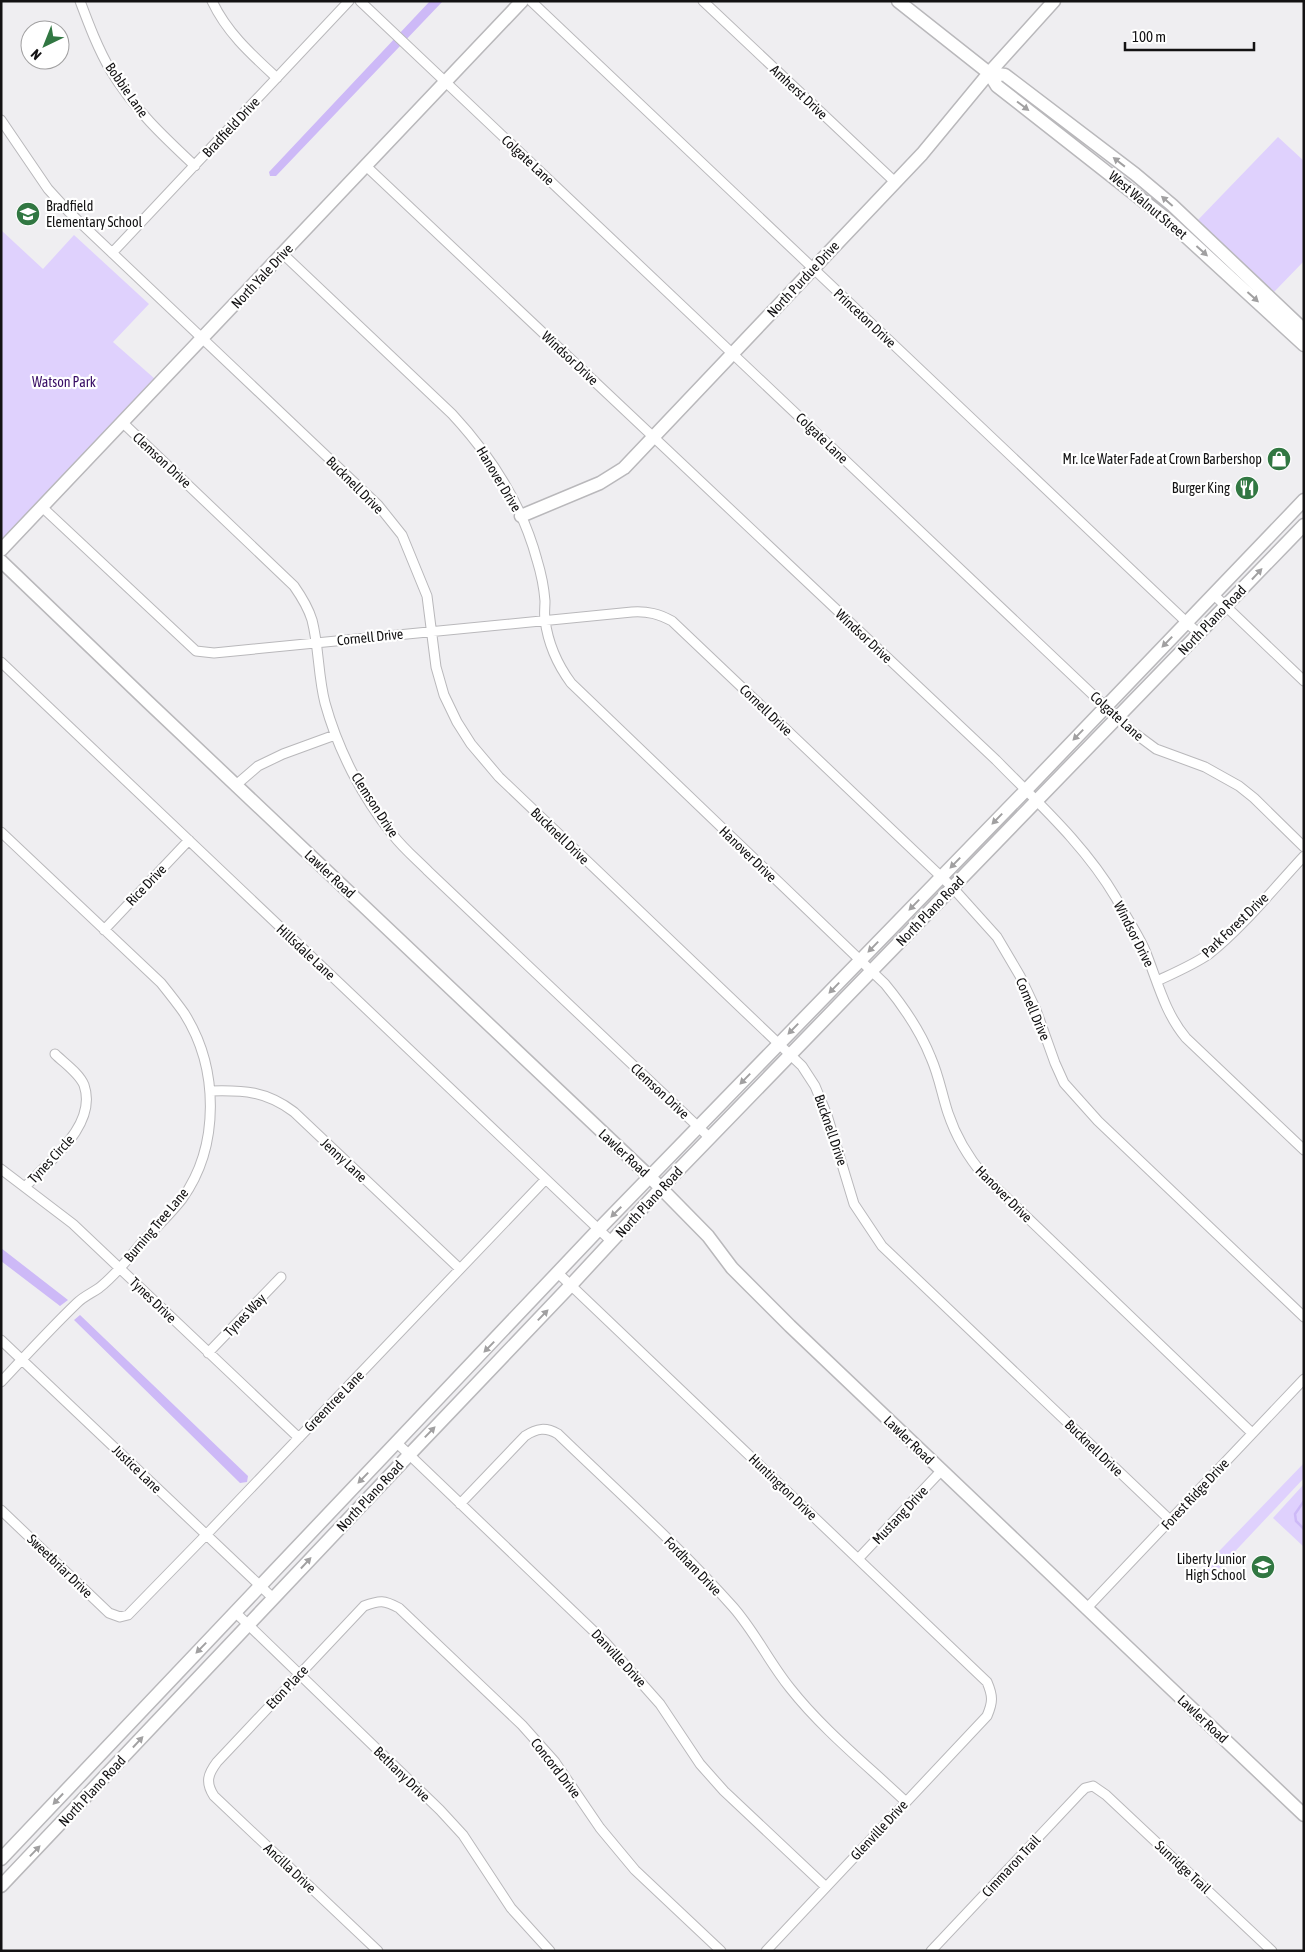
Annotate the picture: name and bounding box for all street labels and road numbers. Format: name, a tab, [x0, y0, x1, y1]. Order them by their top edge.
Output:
street label: Bobbie Lane	[102, 60, 152, 120]
street label: Amherst Drive	[767, 61, 831, 123]
street label: Bradfield Drive	[199, 94, 263, 160]
street label: Colgate Lane	[498, 132, 558, 188]
street label: West Walnut Street	[1106, 168, 1190, 242]
street label: North Purdue Drive	[764, 238, 842, 320]
street label: North Yale Drive	[228, 240, 296, 312]
street label: Princeton Drive	[831, 285, 899, 351]
street label: Windsor Drive	[538, 328, 602, 388]
street label: Colgate Lane	[793, 409, 851, 467]
street label: Clemson Drive	[130, 429, 194, 491]
street label: Hanover Drive	[473, 444, 525, 514]
street label: Bucknell Drive	[323, 453, 387, 517]
street label: North Plano Road	[1175, 582, 1249, 658]
street label: Windsor Drive	[832, 606, 896, 666]
street label: Cornell Drive	[336, 626, 404, 648]
street label: Cornell Drive	[736, 681, 796, 739]
street label: Colgate Lane	[1087, 688, 1147, 744]
street label: Clemson Drive	[348, 770, 402, 840]
street label: Bucknell Drive	[528, 804, 592, 868]
street label: Hanover Drive	[716, 823, 780, 885]
street label: Lawler Road	[302, 847, 358, 901]
street label: Rice Drive	[123, 861, 169, 909]
street label: North Plano Road	[893, 873, 967, 949]
street label: Park Forest Drive	[1199, 889, 1271, 961]
street label: Windsor Drive	[1111, 898, 1157, 970]
street label: Hillsdale Lane	[274, 921, 338, 983]
street label: Cornell Drive	[1013, 975, 1053, 1043]
street label: Clemson Drive	[628, 1060, 692, 1122]
street label: Bucknell Drive	[811, 1092, 851, 1168]
street label: Lawler Road	[596, 1126, 652, 1180]
street label: Tynes Circle	[25, 1132, 77, 1186]
street label: Jenny Lane	[318, 1135, 370, 1185]
street label: North Plano Road	[612, 1163, 686, 1241]
street label: Hanover Drive	[973, 1163, 1035, 1225]
street label: Burning Tree Lane	[121, 1185, 191, 1265]
street label: Tynes Drive	[126, 1274, 180, 1326]
street label: Tynes Way	[221, 1290, 269, 1340]
street label: Greentree Lane	[301, 1367, 367, 1435]
street label: Lawler Road	[881, 1412, 937, 1468]
street label: Bucknell Drive	[1062, 1416, 1126, 1480]
street label: Justice Lane	[109, 1442, 165, 1496]
street label: Huntington Drive	[746, 1451, 820, 1523]
street label: Forest Ridge Drive	[1158, 1455, 1232, 1533]
street label: North Plano Road	[333, 1457, 407, 1535]
street label: Mustang Drive	[869, 1483, 931, 1547]
street label: Sweetbriar Drive	[24, 1531, 96, 1601]
street label: Fordham Drive	[661, 1533, 725, 1599]
street label: Danville Drive	[588, 1626, 650, 1690]
street label: Eton Place	[263, 1662, 311, 1712]
street label: Lawler Road	[1175, 1692, 1231, 1746]
street label: Concord Drive	[528, 1735, 584, 1801]
street label: Bethany Drive	[371, 1743, 433, 1805]
street label: North Plano Road	[55, 1752, 129, 1830]
street label: Glenville Drive	[847, 1797, 911, 1863]
street label: Cimmaron Trail	[978, 1832, 1044, 1900]
street label: Sunridge Trail	[1152, 1837, 1214, 1897]
street label: Ancilla Drive	[261, 1840, 319, 1896]

